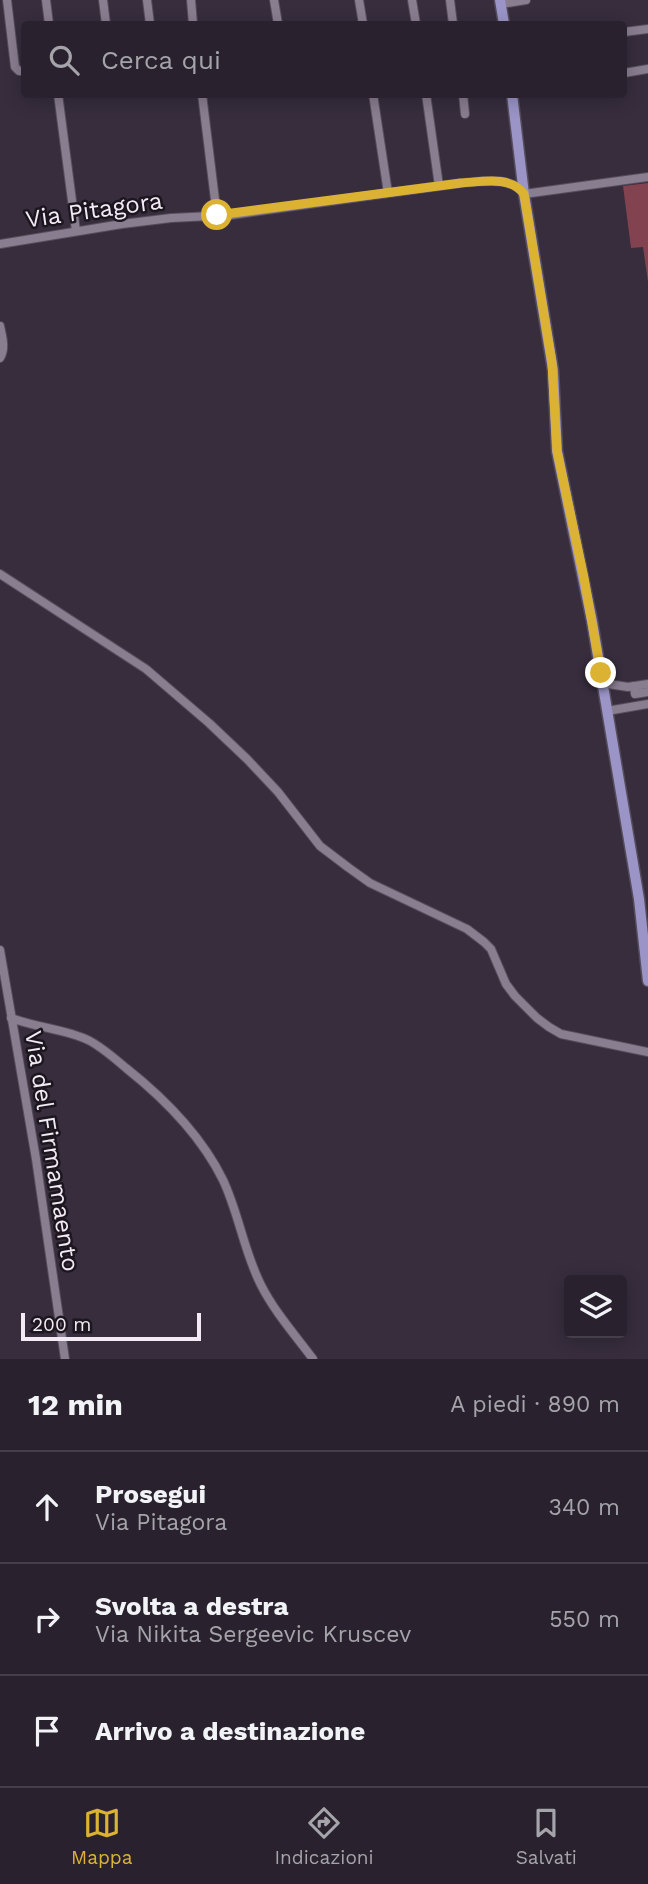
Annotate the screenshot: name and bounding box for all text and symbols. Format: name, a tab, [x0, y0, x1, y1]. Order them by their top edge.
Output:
search box	[21, 21, 627, 98]
icon: search	[45, 41, 83, 79]
text: Cerca qui	[101, 45, 221, 75]
street label: Via Pitagora	[24, 187, 164, 233]
route start	[201, 199, 232, 230]
route end	[585, 657, 616, 688]
street label: Via del Firmamaento	[19, 1029, 85, 1273]
map controls	[564, 1275, 627, 1338]
button: layers	[564, 1275, 627, 1338]
scale bar	[21, 1310, 201, 1342]
text: 200 m	[32, 1313, 91, 1336]
text: 12 min	[28, 1387, 123, 1422]
text: A piedi · 890 m	[450, 1391, 620, 1418]
text: Prosegui	[95, 1479, 206, 1509]
icon: ahead	[28, 1488, 66, 1526]
text: 340 m	[548, 1494, 620, 1521]
text: Via Pitagora	[95, 1509, 227, 1536]
text: Svolta a destra	[95, 1591, 288, 1621]
icon: right	[28, 1600, 66, 1638]
text: 550 m	[549, 1606, 620, 1633]
text: Via Nikita Sergeevic Kruscev	[95, 1621, 411, 1648]
icon: arrive	[28, 1712, 66, 1750]
text: Arrivo a destinazione	[95, 1716, 365, 1746]
tab: Mappa	[71, 1804, 132, 1869]
tab: Indicazioni	[275, 1804, 374, 1869]
tab: Salvati	[516, 1804, 577, 1869]

